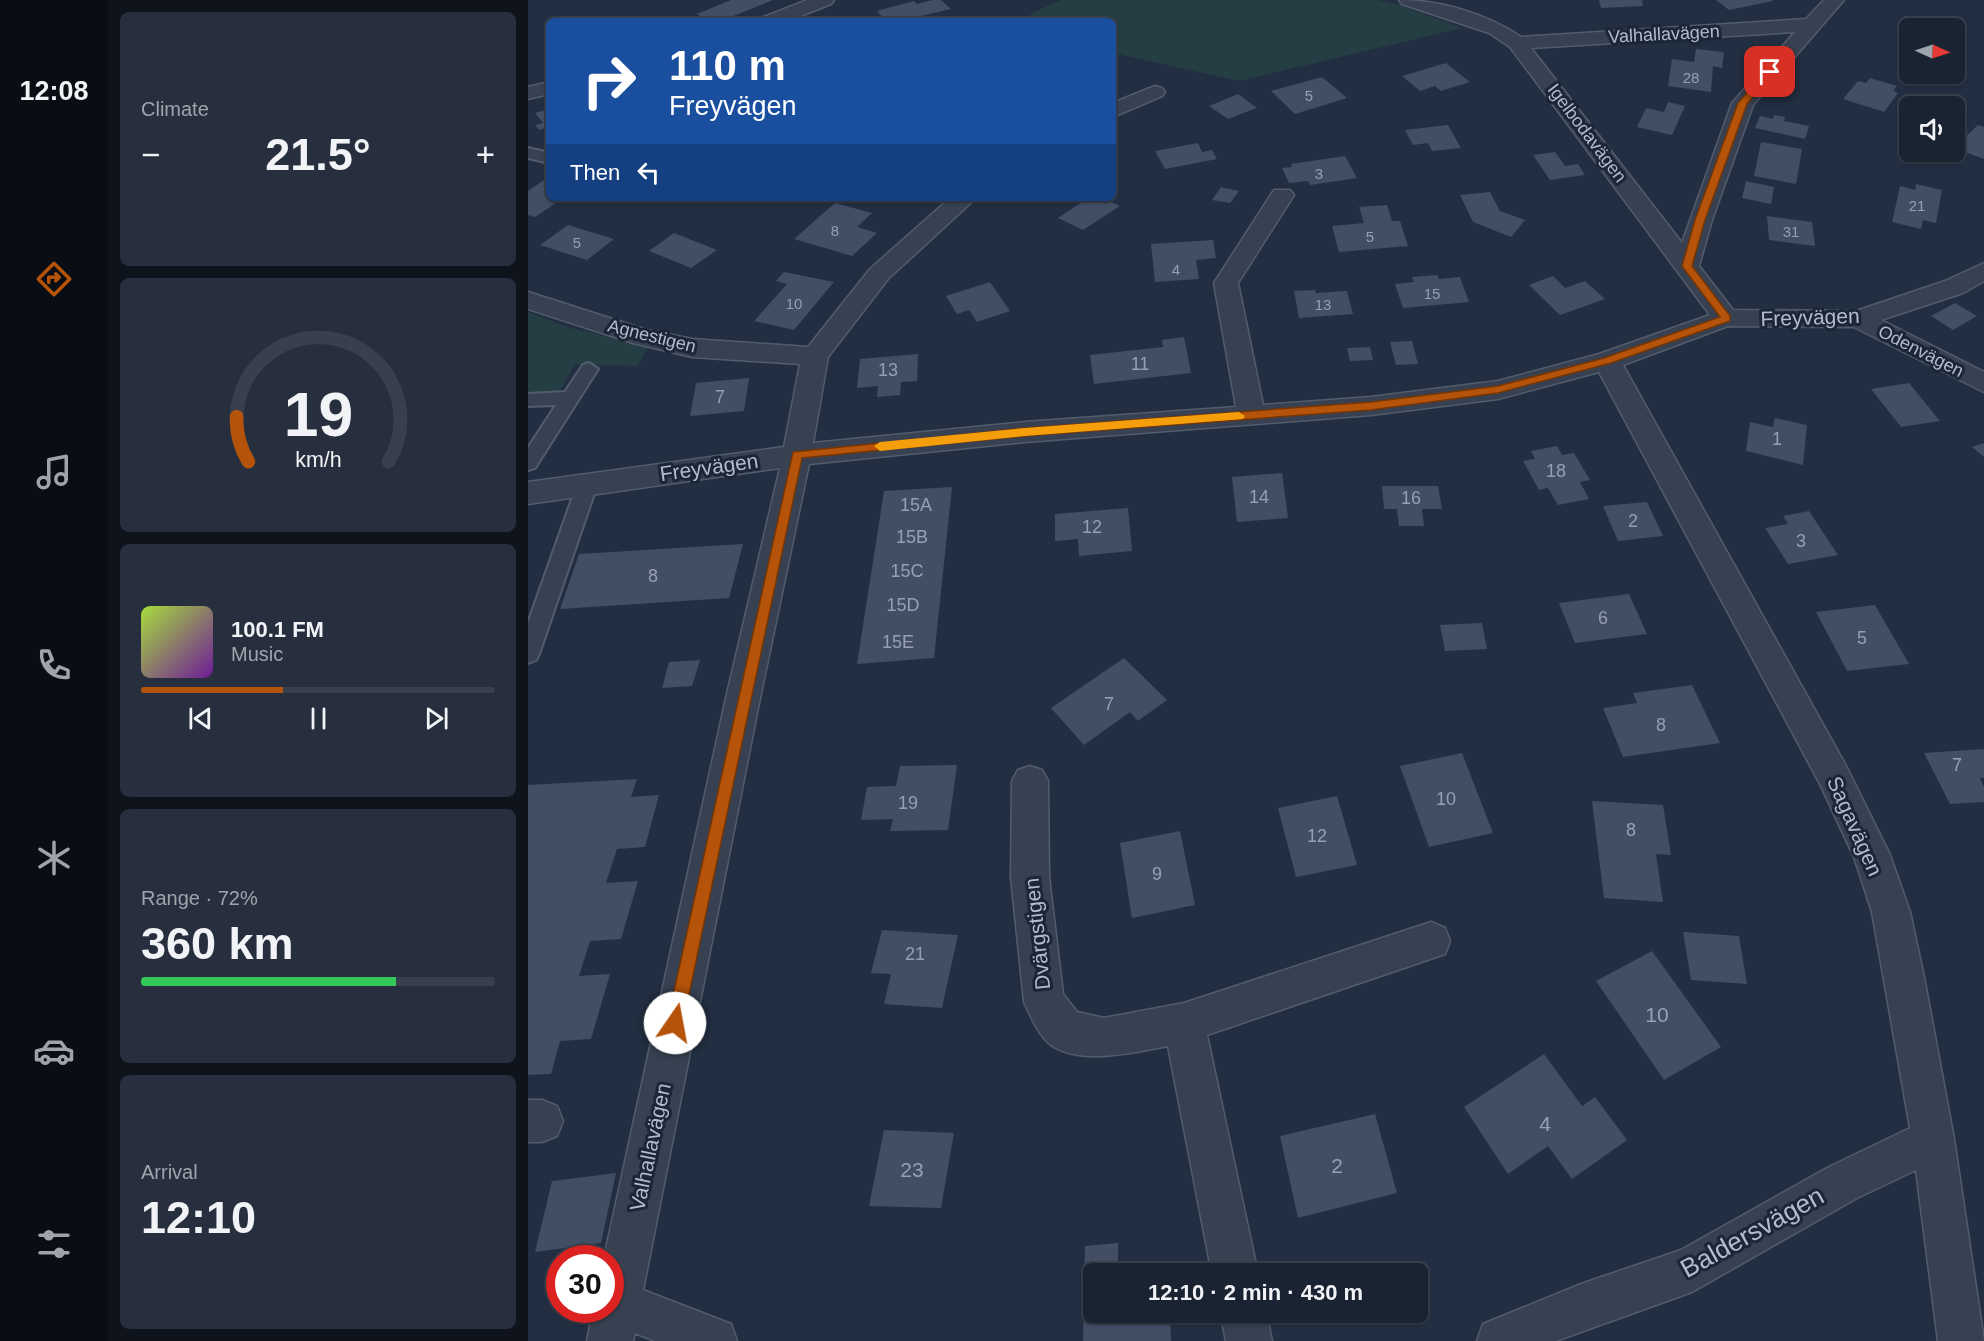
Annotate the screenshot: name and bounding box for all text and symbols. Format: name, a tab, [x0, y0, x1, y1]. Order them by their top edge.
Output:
north arrow	[1899, 18, 1965, 84]
map controls	[1899, 18, 1965, 162]
street label: Valhallavägen	[1608, 21, 1720, 47]
icon: right	[570, 42, 648, 120]
text: 110 m	[669, 42, 786, 89]
pin	[1744, 46, 1795, 97]
icon: arrive	[1753, 55, 1786, 88]
house number: 28	[1683, 69, 1699, 86]
text: 12:08	[19, 76, 89, 106]
street label: Igelbodavägen	[1543, 80, 1631, 186]
house number: 5	[1305, 87, 1313, 104]
text: Freyvägen	[669, 91, 797, 121]
button: sound	[1899, 96, 1965, 162]
text: Climate	[141, 98, 209, 120]
text: 21.5°	[265, 129, 371, 180]
text: −	[141, 136, 160, 173]
text: +	[476, 136, 495, 173]
icon: left	[632, 156, 665, 189]
text: Then	[570, 160, 620, 185]
house number: 3	[1315, 165, 1323, 182]
house number: 21	[1909, 197, 1925, 214]
house number: 8	[831, 222, 839, 239]
house number: 31	[1783, 223, 1799, 240]
house number: 5	[1366, 228, 1374, 245]
house number: 5	[573, 234, 581, 251]
icon: directions	[33, 258, 75, 300]
house number: 4	[1172, 261, 1180, 278]
house number: 15	[1424, 285, 1440, 302]
house number: 10	[786, 295, 802, 312]
house number: 13	[1315, 296, 1331, 313]
street label: Freyvägen	[1760, 304, 1860, 330]
street label: Agnestigen	[606, 315, 698, 357]
street label: Odenvägen	[1875, 321, 1967, 381]
house number: 11	[1131, 354, 1149, 374]
house number: 13	[878, 360, 898, 380]
text: 19	[283, 380, 353, 449]
house number: 7	[715, 387, 725, 407]
house number: 1	[1772, 429, 1782, 449]
text: km/h	[295, 448, 341, 472]
street label: Freyvägen	[658, 449, 760, 485]
icon: music	[33, 451, 75, 493]
house number: 18	[1546, 461, 1566, 481]
house number: 14	[1249, 487, 1269, 507]
house number: 16	[1401, 488, 1421, 508]
house number: 15A	[900, 495, 932, 515]
house number: 2	[1628, 511, 1638, 531]
house number: 12	[1082, 517, 1102, 537]
house number: 15B	[896, 527, 928, 547]
house number: 3	[1796, 531, 1806, 551]
house number: 15C	[890, 561, 924, 581]
house number: 8	[648, 566, 658, 586]
house number: 15D	[886, 595, 920, 615]
house number: 6	[1598, 608, 1608, 628]
text: 100.1 FM	[231, 617, 324, 642]
house number: 5	[1857, 628, 1867, 648]
house number: 15E	[882, 632, 914, 652]
text: Music	[231, 643, 283, 665]
icon: phone	[33, 644, 75, 686]
house number: 7	[1104, 694, 1114, 714]
icon: previous	[184, 702, 217, 735]
icon: pause	[302, 702, 335, 735]
icon: next	[420, 702, 453, 735]
house number: 8	[1656, 715, 1666, 735]
house number: 7	[1952, 755, 1962, 775]
street label: Sagavägen	[1823, 773, 1887, 879]
house number: 10	[1436, 789, 1456, 809]
house number: 19	[898, 793, 918, 813]
house number: 8	[1626, 820, 1636, 840]
house number: 12	[1307, 826, 1327, 846]
icon: climate	[33, 837, 75, 879]
house number: 9	[1152, 864, 1162, 884]
street label: Dvärgstigen	[1020, 877, 1054, 991]
text: Range · 72%	[141, 887, 258, 909]
text: 360 km	[141, 918, 294, 969]
house number: 21	[905, 944, 925, 964]
position arrow	[643, 991, 707, 1055]
house number: 10	[1645, 1003, 1669, 1026]
icon: car	[33, 1030, 75, 1072]
street label: Valhallavägen	[625, 1081, 675, 1213]
house number: 4	[1539, 1112, 1551, 1135]
house number: 2	[1331, 1154, 1343, 1177]
house number: 23	[900, 1158, 924, 1181]
text: Arrival	[141, 1161, 198, 1183]
street label: Baldersvägen	[1675, 1180, 1829, 1284]
text: 12:10	[141, 1192, 256, 1243]
icon: filters	[33, 1223, 75, 1265]
speed limit sign: 30	[546, 1245, 624, 1323]
text: 12:10 · 2 min · 430 m	[1148, 1280, 1363, 1305]

